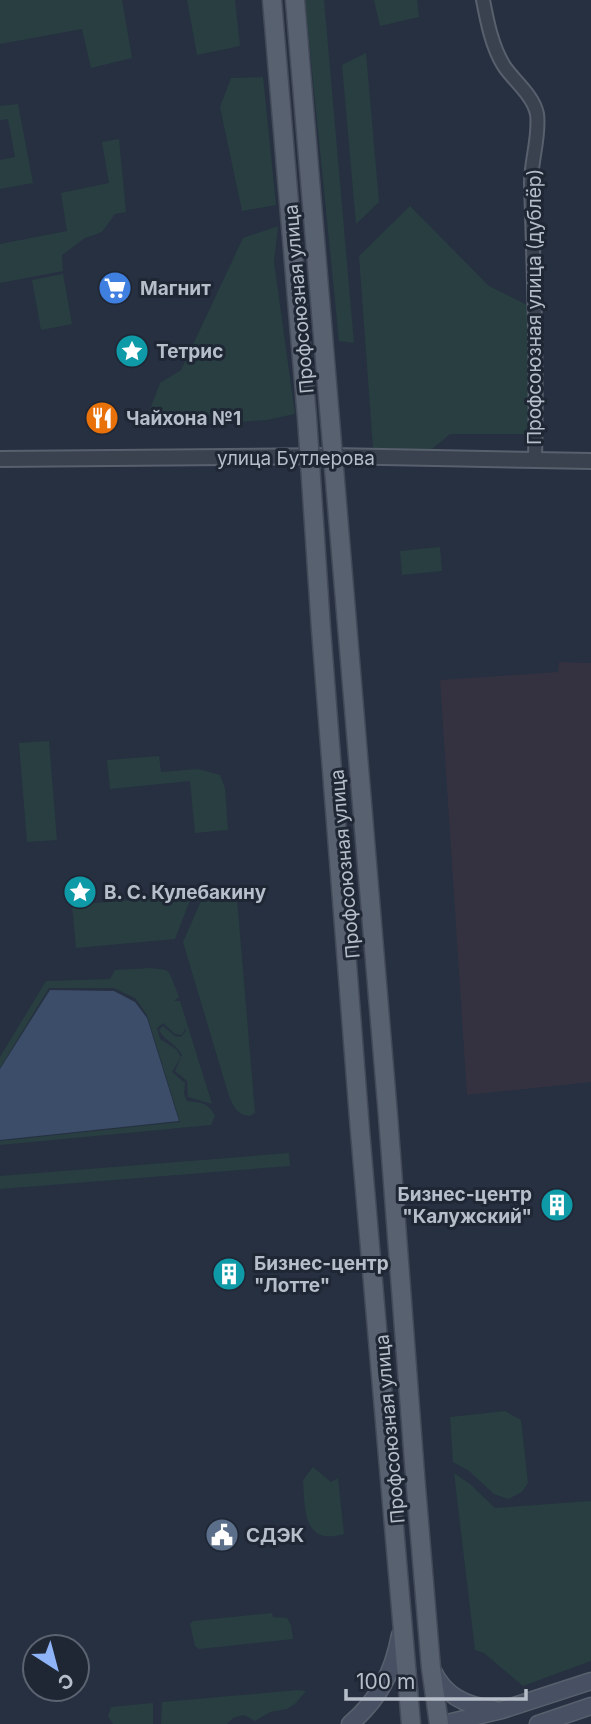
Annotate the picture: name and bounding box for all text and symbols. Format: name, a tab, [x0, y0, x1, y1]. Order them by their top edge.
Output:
street label: Профсоюзная улица (дублёр)	[523, 169, 546, 445]
street label: Профсоюзная улица	[279, 204, 319, 394]
supermarket icon: Магнит	[96, 269, 134, 307]
place label: Магнит	[140, 277, 211, 300]
place icon: Тетрис	[113, 332, 151, 370]
place label: Тетрис	[156, 340, 223, 363]
restaurant icon: Чайхона №1	[83, 399, 121, 437]
place label: Чайхона №1	[126, 407, 241, 430]
street label: улица Бутлерова	[217, 447, 375, 470]
street label: Профсоюзная улица	[325, 769, 365, 959]
place icon: В. С. Кулебакину	[61, 873, 99, 911]
place label: В. С. Кулебакину	[104, 881, 267, 904]
place label: Бизнес-центр "Калужский"	[397, 1183, 532, 1228]
building icon: Бизнес-центр "Калужский"	[538, 1186, 576, 1224]
place label: Бизнес-центр "Лотте"	[254, 1252, 389, 1297]
building icon: Бизнес-центр "Лотте"	[210, 1255, 248, 1293]
street label: Профсоюзная улица	[370, 1334, 410, 1524]
public building icon: СДЭК	[203, 1516, 241, 1554]
place label: СДЭК	[246, 1524, 305, 1547]
north arrow	[21, 1633, 91, 1703]
scale bar	[346, 1658, 526, 1702]
text: С	[53, 1668, 78, 1695]
text: 100 m	[356, 1669, 415, 1694]

